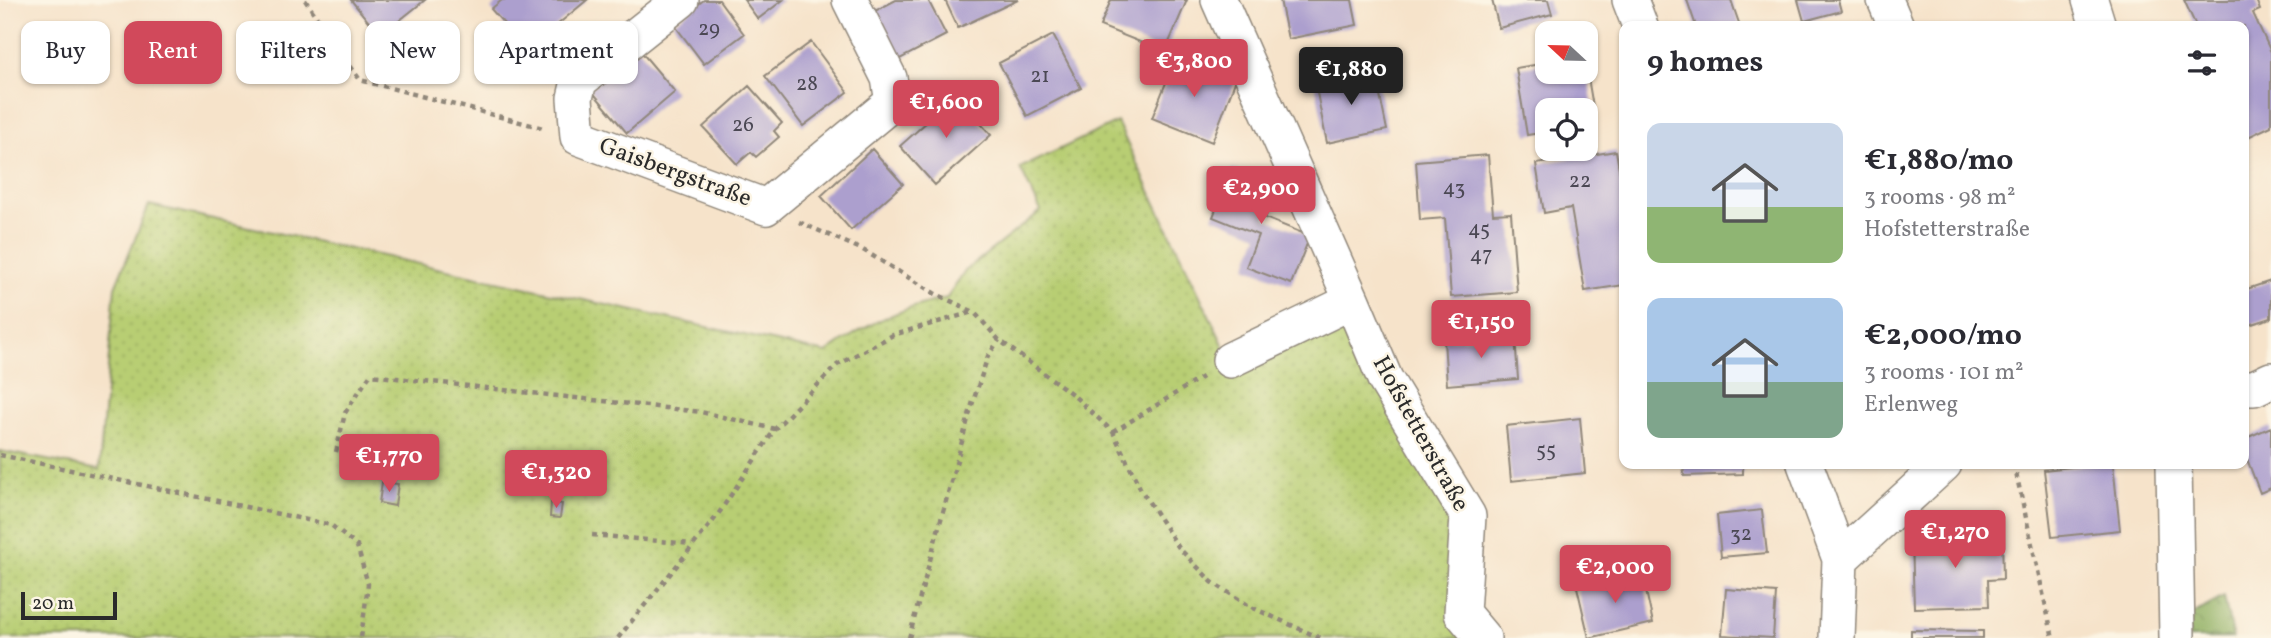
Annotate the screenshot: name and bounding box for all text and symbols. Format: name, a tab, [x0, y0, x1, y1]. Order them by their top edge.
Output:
house number: 29	[698, 15, 720, 44]
chip: Buy	[21, 21, 110, 84]
chip: Rent	[124, 21, 222, 84]
chip: Filters	[236, 21, 351, 84]
chip: New	[365, 21, 460, 84]
chip: Apartment	[474, 21, 638, 84]
north arrow	[1535, 21, 1598, 84]
map controls	[1535, 21, 1598, 161]
pin: €3,800	[1137, 40, 1251, 99]
text: 9 homes	[1647, 42, 1763, 84]
icon: filters	[2183, 44, 2221, 82]
text: €3,800	[1156, 46, 1232, 78]
pin: €1,880	[1294, 48, 1408, 107]
text: €1,880	[1315, 54, 1387, 86]
house number: 21	[1030, 62, 1050, 91]
house number: 28	[796, 70, 818, 99]
pin: €1,600	[889, 80, 1003, 140]
text: €1,600	[909, 87, 983, 119]
button: locate	[1535, 98, 1598, 161]
house number: 26	[732, 111, 754, 140]
street label: Gaisbergstraße	[594, 130, 756, 216]
text: €1,880/mo	[1864, 140, 2013, 182]
icon: home	[1703, 151, 1787, 235]
pin: €2,900	[1204, 166, 1318, 226]
house number: 22	[1569, 167, 1591, 196]
text: €2,900	[1222, 173, 1300, 205]
house number: 43	[1443, 174, 1465, 203]
text: 3 rooms · 98 m²	[1864, 182, 2016, 214]
text: Hofstetterstraße	[1864, 214, 2030, 246]
house number: 45	[1468, 215, 1490, 244]
house number: 47	[1470, 241, 1492, 270]
pin: €1,150	[1424, 300, 1538, 360]
text: €1,150	[1447, 307, 1515, 339]
text: €2,000/mo	[1864, 315, 2022, 357]
icon: home	[1703, 326, 1787, 410]
street label: Hofstetterstraße	[1363, 350, 1477, 518]
text: 3 rooms · 101 m²	[1864, 357, 2024, 389]
text: Erlenweg	[1864, 389, 1958, 421]
pin: €1,770	[332, 434, 446, 494]
house number: 55	[1536, 436, 1556, 465]
text: €1,770	[355, 441, 423, 473]
pin: €1,320	[499, 450, 613, 510]
text: €1,320	[521, 457, 591, 489]
pin: €1,270	[1898, 510, 2012, 570]
text: €1,270	[1921, 517, 1989, 549]
house number: 32	[1730, 520, 1752, 549]
pin: €2,000	[1558, 546, 1672, 605]
text: €2,000	[1576, 552, 1654, 584]
scale bar	[21, 589, 117, 621]
text: 20 m	[32, 591, 74, 617]

